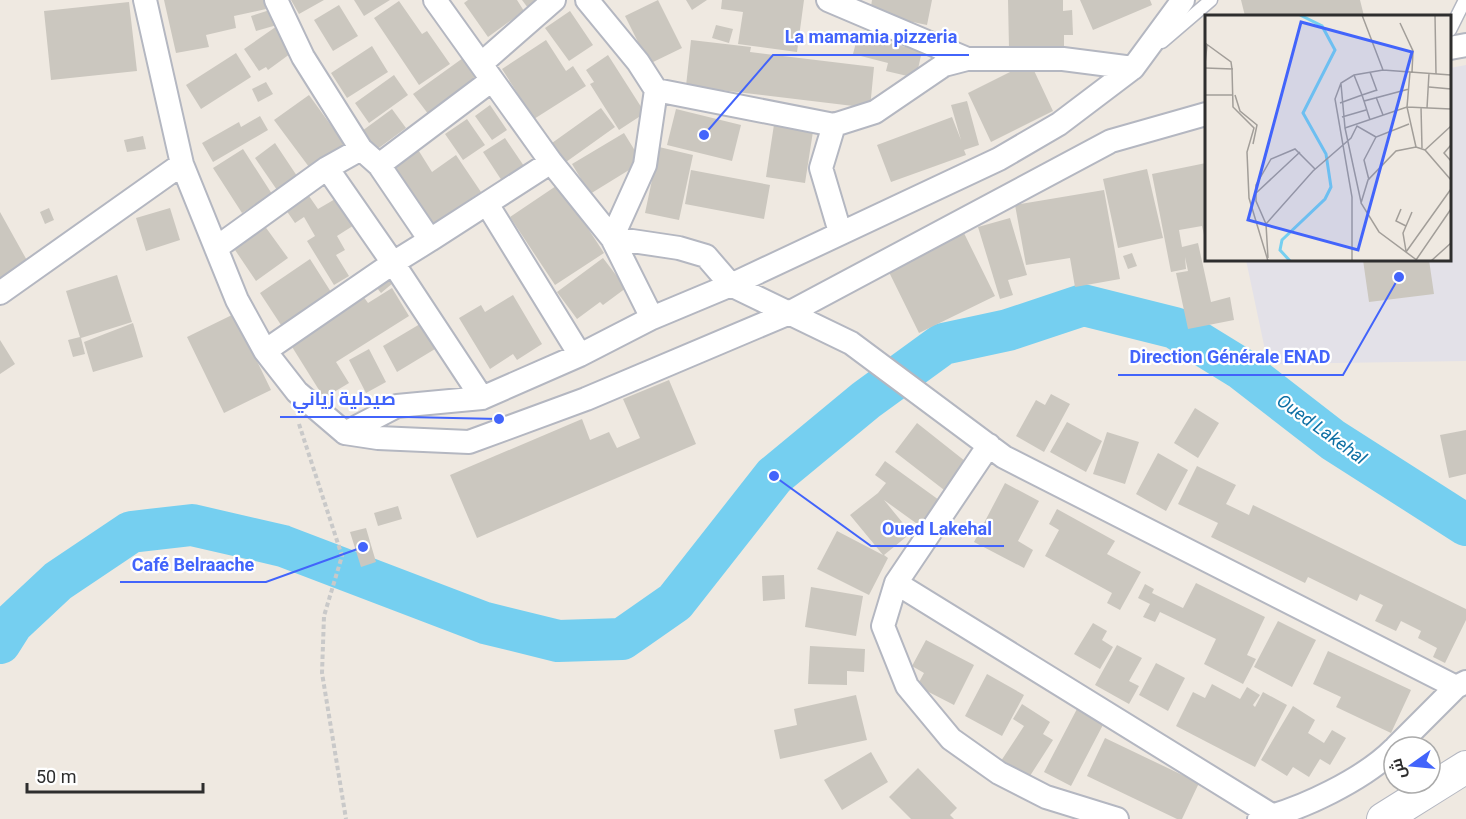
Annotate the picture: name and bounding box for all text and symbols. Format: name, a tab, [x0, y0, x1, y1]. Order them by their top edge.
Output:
inset map	[1205, 15, 1451, 261]
callout: La mamamia pizzeria	[773, 19, 969, 55]
text: La mamamia pizzeria	[785, 26, 958, 47]
callout: Direction Générale ENAD	[1118, 339, 1343, 375]
text: Direction Générale ENAD	[1129, 346, 1331, 367]
callout: صيدلية زياني	[280, 381, 407, 417]
text: صيدلية زياني	[292, 388, 396, 414]
water label: Oued Lakehal	[1273, 390, 1371, 469]
callout: Oued Lakehal	[871, 510, 1004, 546]
text: Oued Lakehal	[882, 518, 992, 539]
callout: Café Belraache	[120, 546, 266, 582]
text: Café Belraache	[132, 554, 255, 575]
north arrow	[1382, 735, 1442, 795]
scale bar	[27, 756, 202, 794]
text: ش	[1386, 756, 1410, 781]
text: 50 m	[36, 766, 76, 787]

